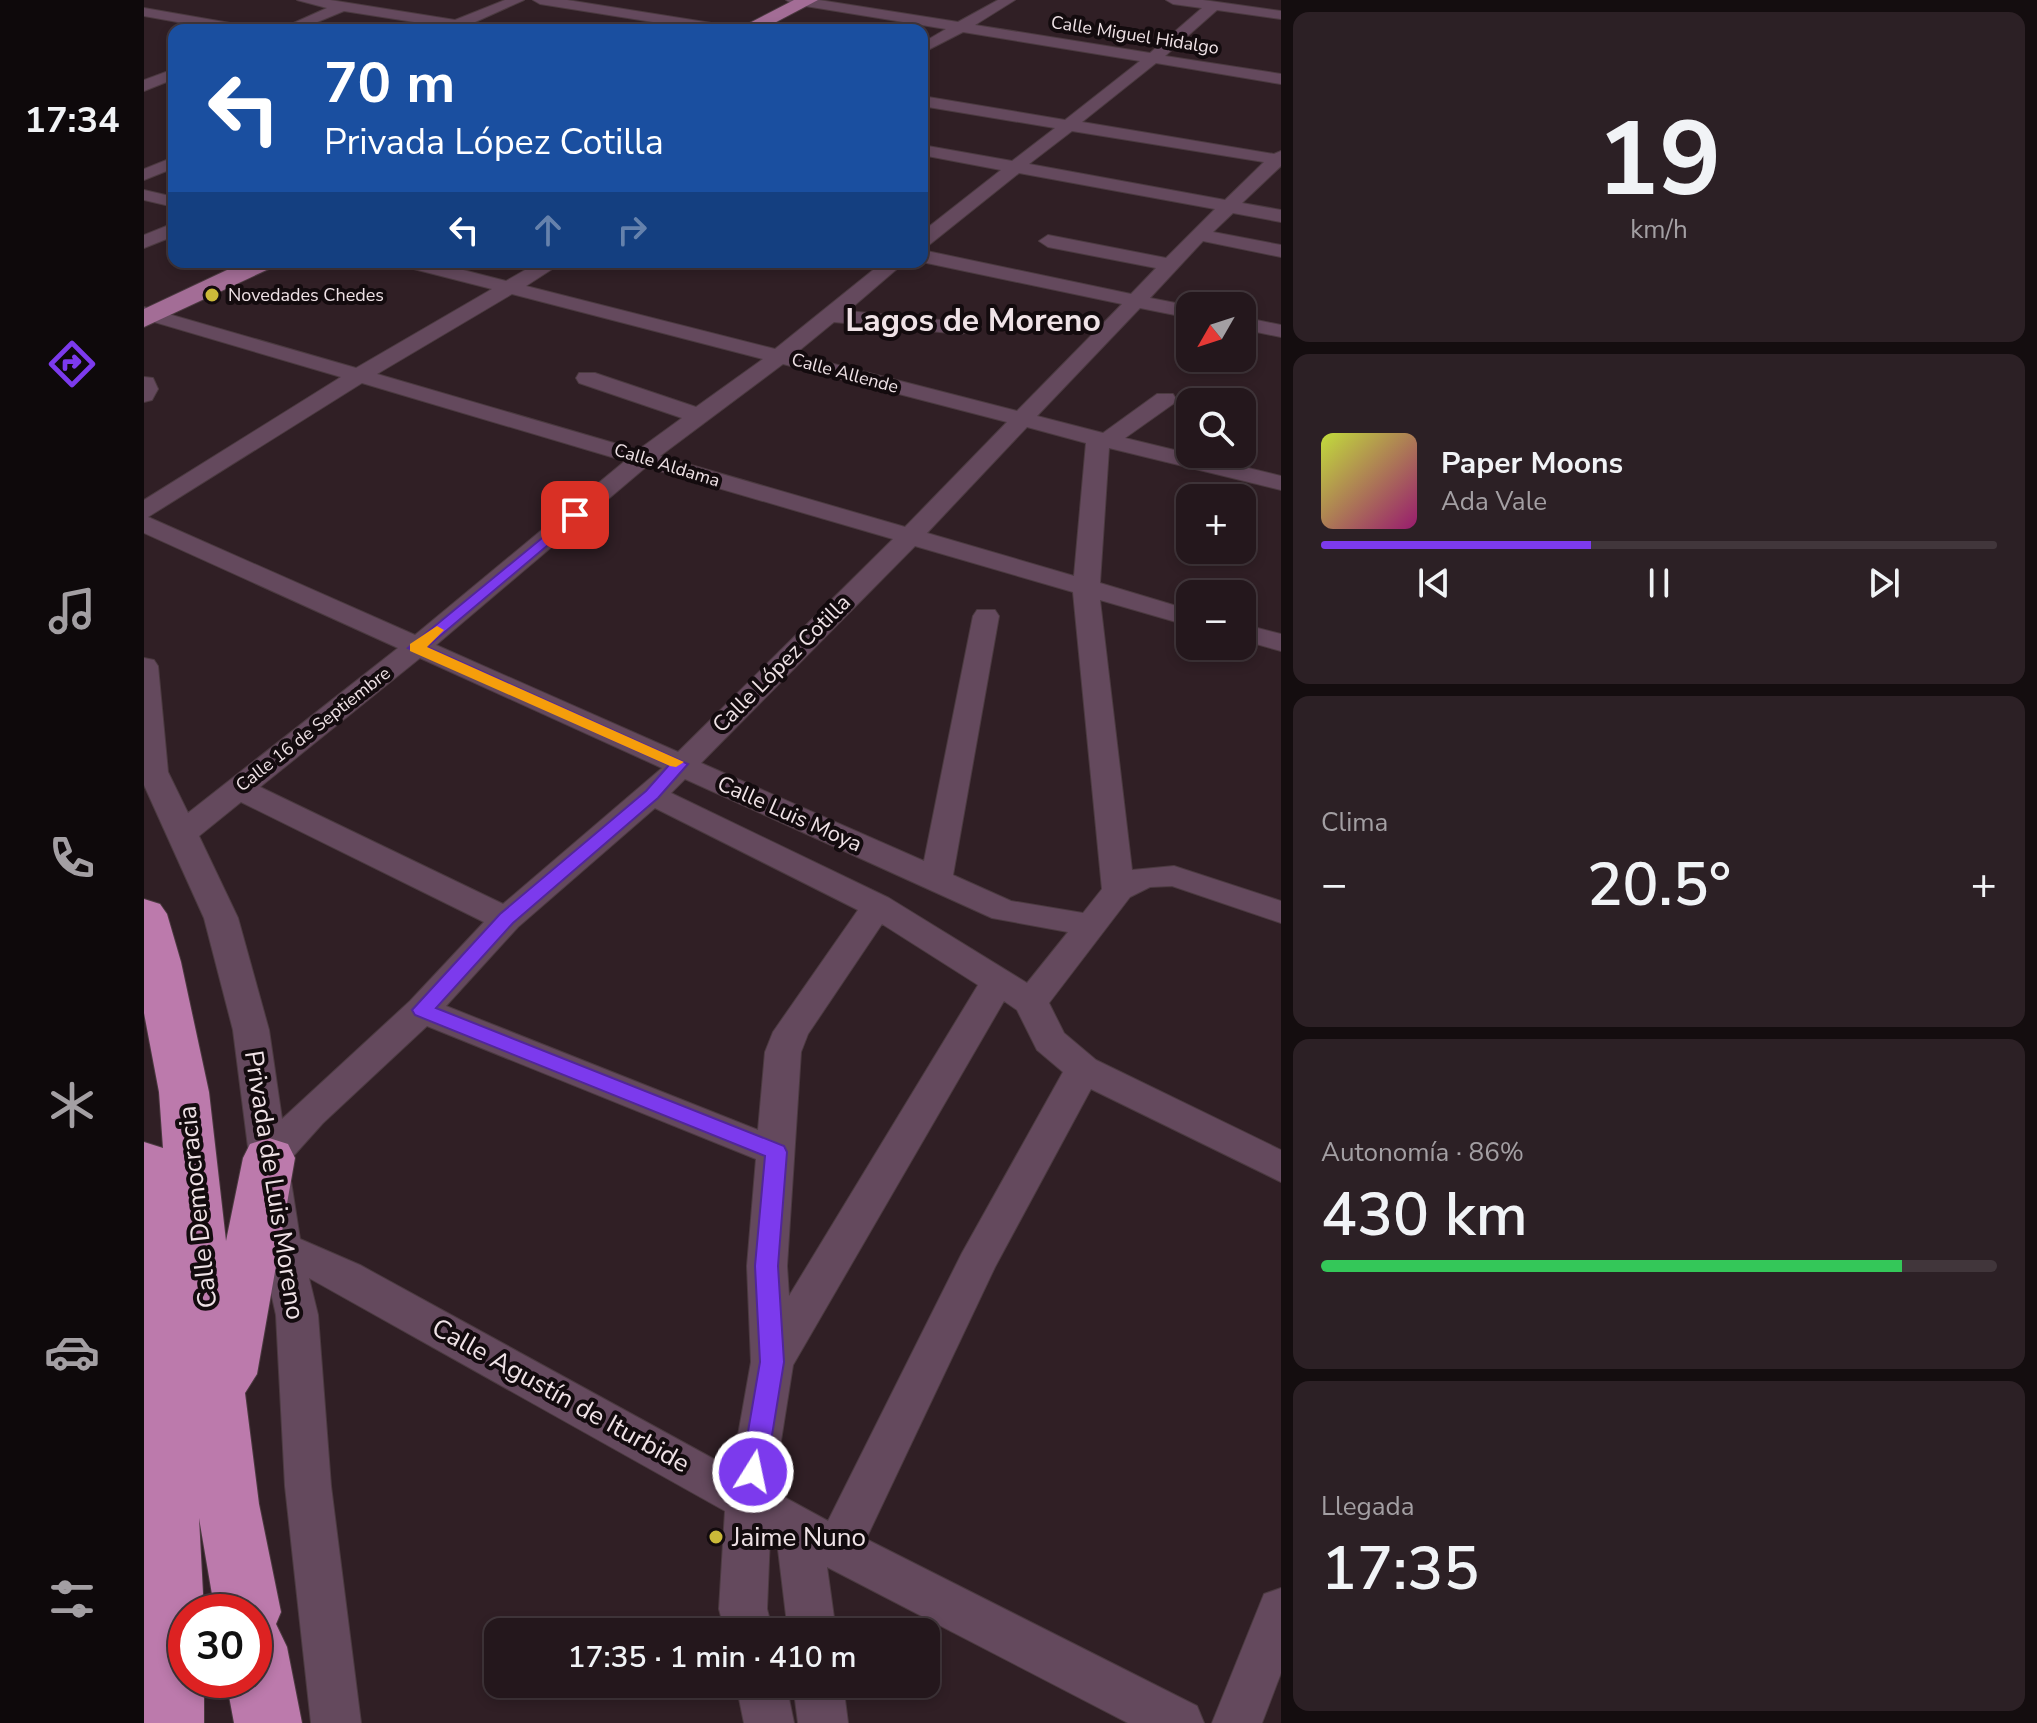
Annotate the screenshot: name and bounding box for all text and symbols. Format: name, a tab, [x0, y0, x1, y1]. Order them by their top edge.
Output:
street label: Calle Miguel Hidalgo	[1049, 10, 1221, 60]
text: 70 m	[324, 45, 455, 122]
icon: left	[192, 56, 296, 160]
text: 19	[1597, 89, 1721, 231]
text: 17:34	[24, 96, 120, 145]
text: Privada López Cotilla	[324, 118, 664, 167]
icon: left	[442, 208, 486, 252]
icon: ahead	[526, 208, 570, 252]
icon: right	[610, 208, 654, 252]
text: km/h	[1630, 212, 1688, 247]
place label: Novedades Chedes	[228, 283, 384, 307]
marker: Novedades Chedes	[203, 286, 221, 304]
north arrow	[1176, 292, 1256, 372]
map controls	[1176, 292, 1256, 660]
district label: Lagos de Moreno	[845, 299, 1101, 342]
icon: directions	[44, 336, 100, 392]
street label: Calle Allende	[789, 347, 901, 399]
button: search	[1176, 388, 1256, 468]
street label: Calle Aldama	[611, 438, 723, 492]
text: Paper Moons	[1441, 443, 1623, 484]
pin	[541, 481, 609, 549]
button: +	[1176, 484, 1256, 564]
text: Ada Vale	[1441, 484, 1547, 519]
icon: arrive	[553, 493, 597, 537]
icon: previous	[1412, 561, 1456, 605]
icon: pause	[1637, 561, 1681, 605]
icon: next	[1862, 561, 1906, 605]
button: −	[1176, 580, 1256, 660]
icon: music	[44, 583, 100, 639]
street label: Calle López Cotilla	[706, 588, 858, 740]
street label: Calle 16 de Septiembre	[231, 661, 395, 797]
street label: Calle Luis Moya	[712, 769, 867, 859]
text: Clima	[1321, 805, 1388, 840]
icon: phone	[44, 830, 100, 886]
text: 20.5°	[1587, 844, 1731, 926]
text: −	[1321, 855, 1347, 915]
text: +	[1971, 855, 1997, 915]
street label: Privada de Luis Moreno	[236, 1048, 313, 1322]
icon: climate	[44, 1077, 100, 1133]
street label: Calle Democracia	[169, 1104, 226, 1310]
text: Autonomía · 86%	[1321, 1135, 1524, 1170]
text: 430 km	[1321, 1174, 1528, 1256]
street label: Calle Agustín de Iturbide	[426, 1310, 696, 1481]
icon: car	[44, 1324, 100, 1380]
position arrow	[711, 1430, 795, 1514]
text: Llegada	[1321, 1489, 1414, 1524]
place label: Jaime Nuno	[731, 1520, 866, 1555]
marker: Jaime Nuno	[707, 1528, 725, 1546]
text: 17:35	[1321, 1528, 1479, 1610]
icon: filters	[44, 1571, 100, 1627]
speed limit sign: 30	[168, 1594, 272, 1698]
text: 17:35 · 1 min · 410 m	[567, 1637, 857, 1678]

